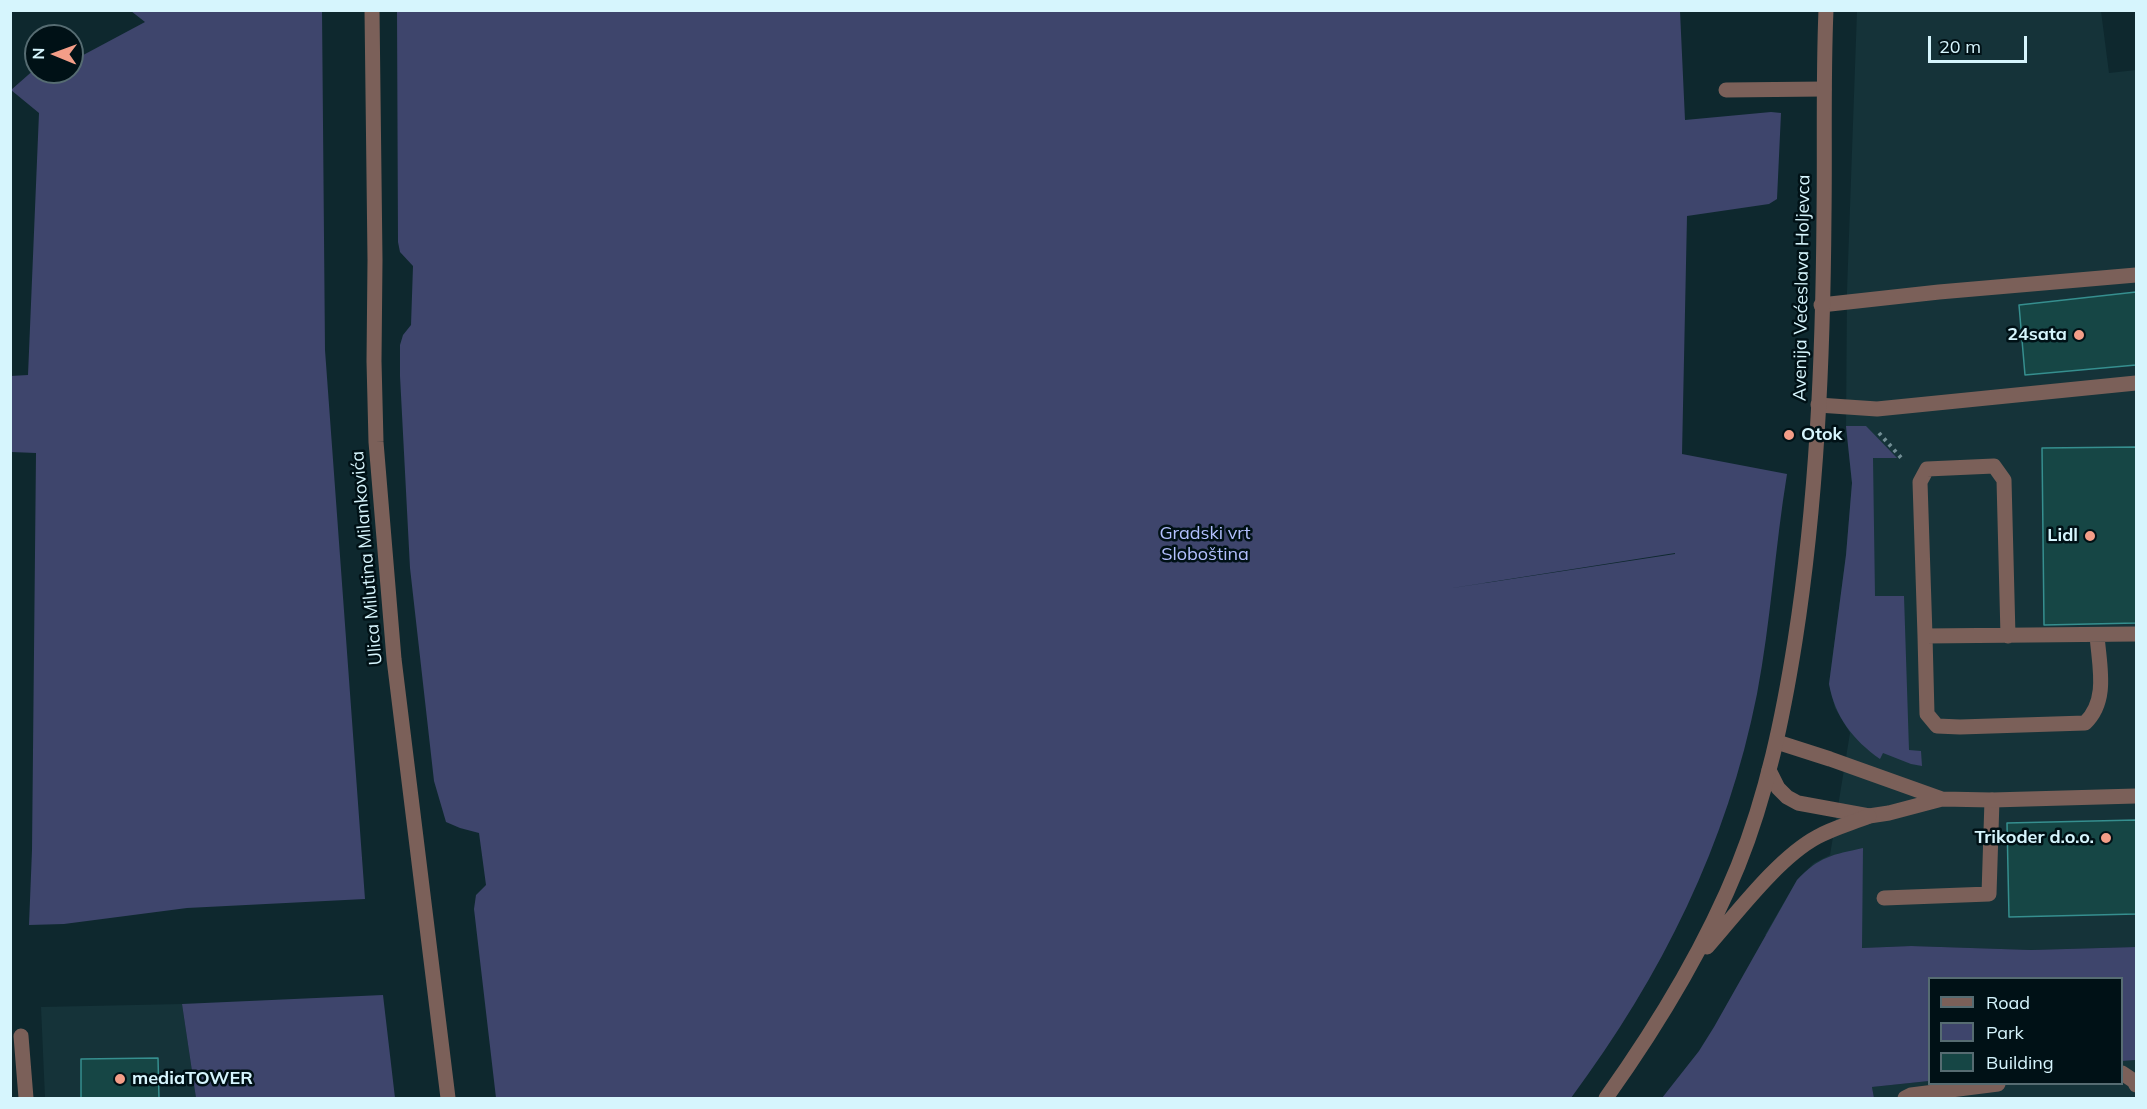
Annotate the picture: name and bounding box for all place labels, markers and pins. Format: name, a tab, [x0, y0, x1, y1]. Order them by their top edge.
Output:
place label: 24sata	[2007, 324, 2067, 346]
marker: 24sata	[2072, 328, 2086, 342]
place label: Otok	[1801, 424, 1842, 446]
marker: Otok	[1782, 428, 1796, 442]
place label: Lidl	[2047, 525, 2078, 547]
marker: Lidl	[2083, 529, 2097, 543]
place label: Trikoder d.o.o.	[1974, 827, 2094, 849]
marker: Trikoder d.o.o.	[2099, 831, 2113, 845]
place label: mediaTOWER	[132, 1068, 253, 1090]
marker: mediaTOWER	[113, 1072, 127, 1086]

